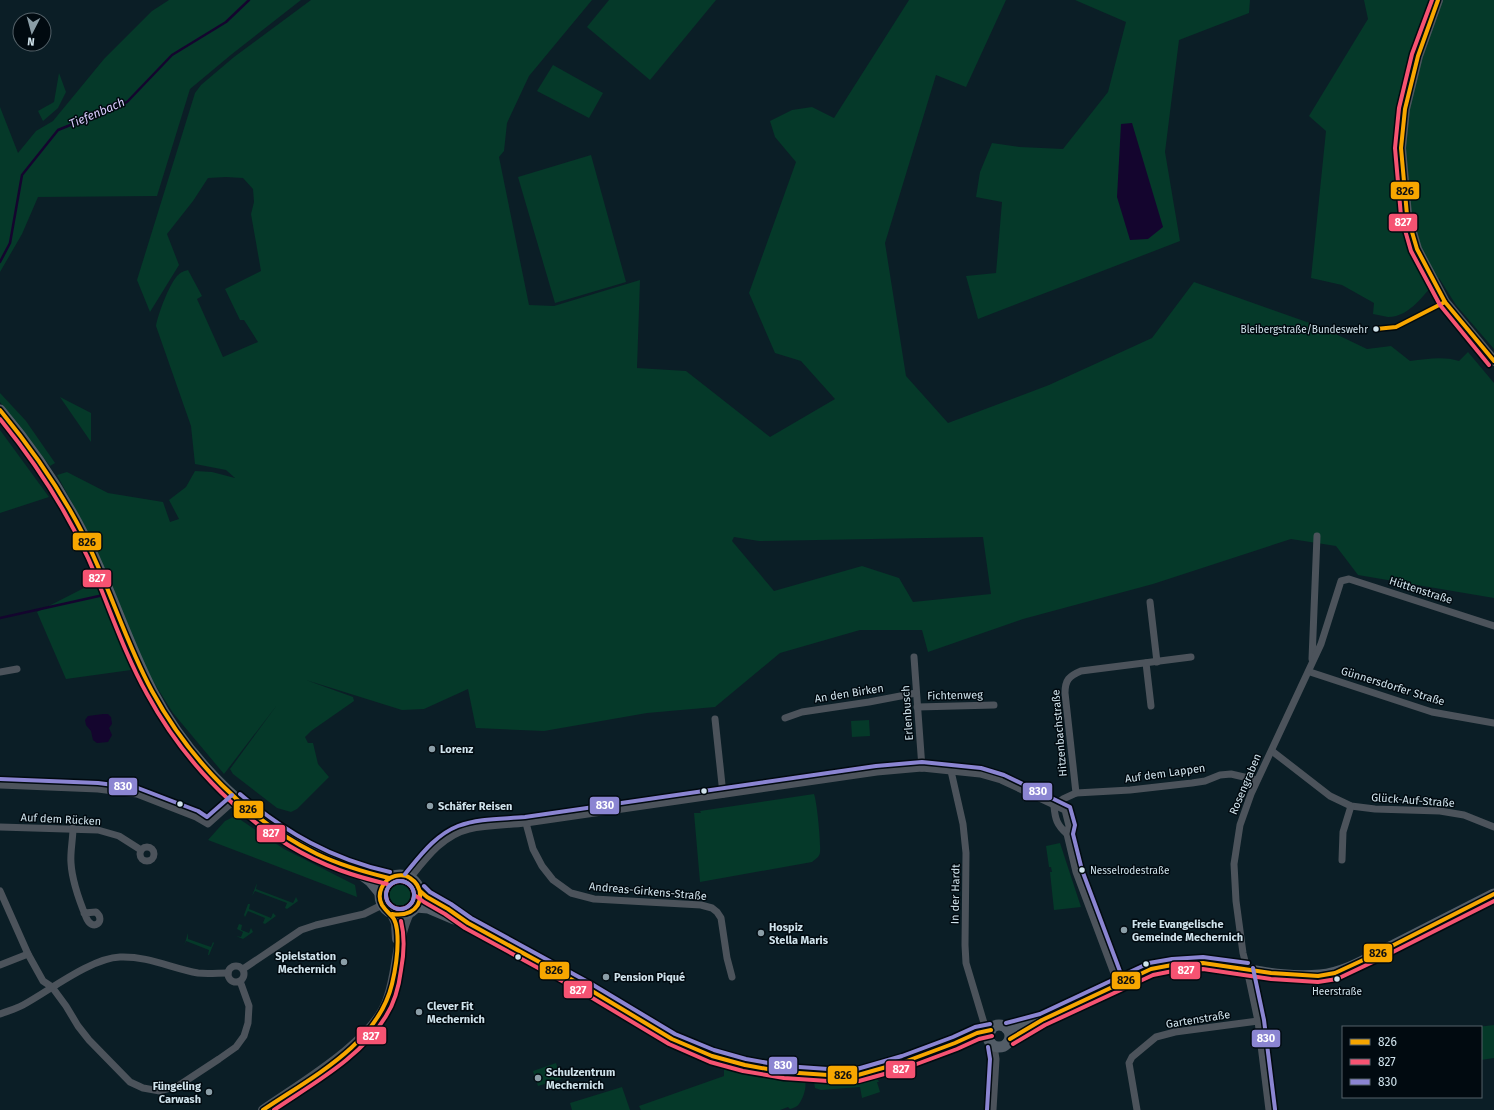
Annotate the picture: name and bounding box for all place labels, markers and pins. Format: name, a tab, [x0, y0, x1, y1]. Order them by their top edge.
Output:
place label: Bleibergstraße/Bundeswehr	[1241, 324, 1368, 336]
marker: Bleibergstraße/Bundeswehr	[1371, 324, 1381, 334]
place label: Lorenz	[440, 743, 473, 756]
marker: Lorenz	[427, 744, 437, 754]
unlabelled marker	[699, 786, 709, 796]
unlabelled marker	[175, 799, 185, 809]
place label: Schäfer Reisen	[438, 800, 512, 813]
marker: Schäfer Reisen	[425, 801, 435, 811]
marker: Nesselrodestraße	[1077, 865, 1087, 875]
place label: Nesselrodestraße	[1090, 865, 1169, 877]
place label: Freie Evangelische Gemeinde Mechernich	[1132, 918, 1243, 944]
place label: Hospiz Stella Maris	[769, 921, 829, 947]
marker: Freie Evangelische Gemeinde Mechernich	[1119, 925, 1129, 935]
marker: Hospiz Stella Maris	[756, 928, 766, 938]
place label: Spielstation Mechernich	[275, 950, 336, 976]
unlabelled marker	[513, 952, 523, 962]
marker: Spielstation Mechernich	[339, 957, 349, 967]
unlabelled marker	[1141, 959, 1151, 969]
place label: Pension Piqué	[614, 971, 685, 984]
marker: Pension Piqué	[601, 972, 611, 982]
marker: Heerstraße	[1332, 974, 1342, 984]
place label: Heerstraße	[1312, 986, 1362, 998]
place label: Clever Fit Mechernich	[427, 1000, 485, 1026]
marker: Clever Fit Mechernich	[414, 1007, 424, 1017]
place label: Schulzentrum Mechernich	[546, 1066, 615, 1092]
marker: Schulzentrum Mechernich	[533, 1073, 543, 1083]
place label: Füngeling Carwash	[153, 1080, 202, 1106]
marker: Füngeling Carwash	[204, 1087, 214, 1097]

